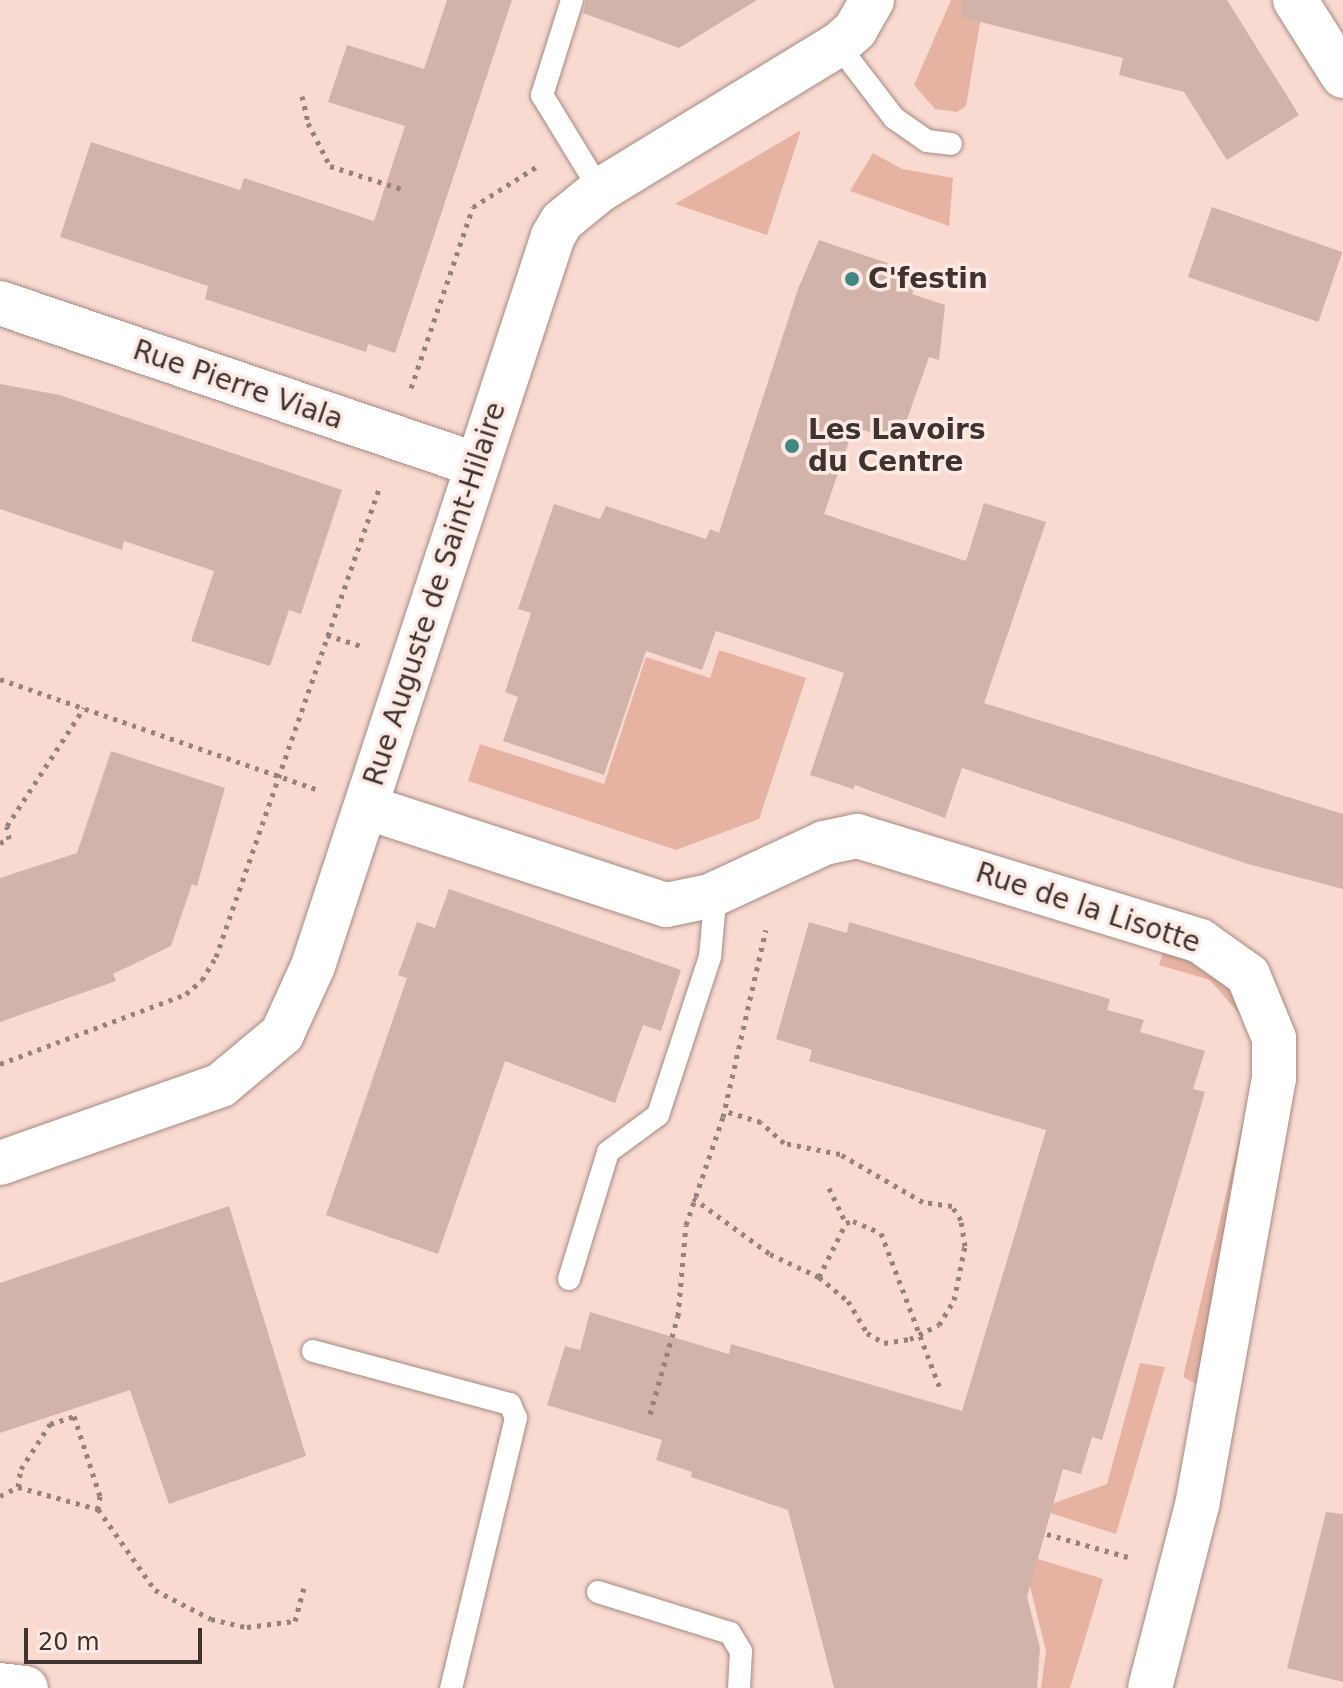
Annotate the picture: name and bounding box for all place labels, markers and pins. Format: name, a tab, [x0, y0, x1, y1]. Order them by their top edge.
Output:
place label: C'festin	[868, 262, 988, 296]
marker: C'festin	[843, 270, 861, 288]
place label: Les Lavoirs du Centre	[808, 413, 986, 479]
marker: Les Lavoirs du Centre	[783, 437, 801, 455]

